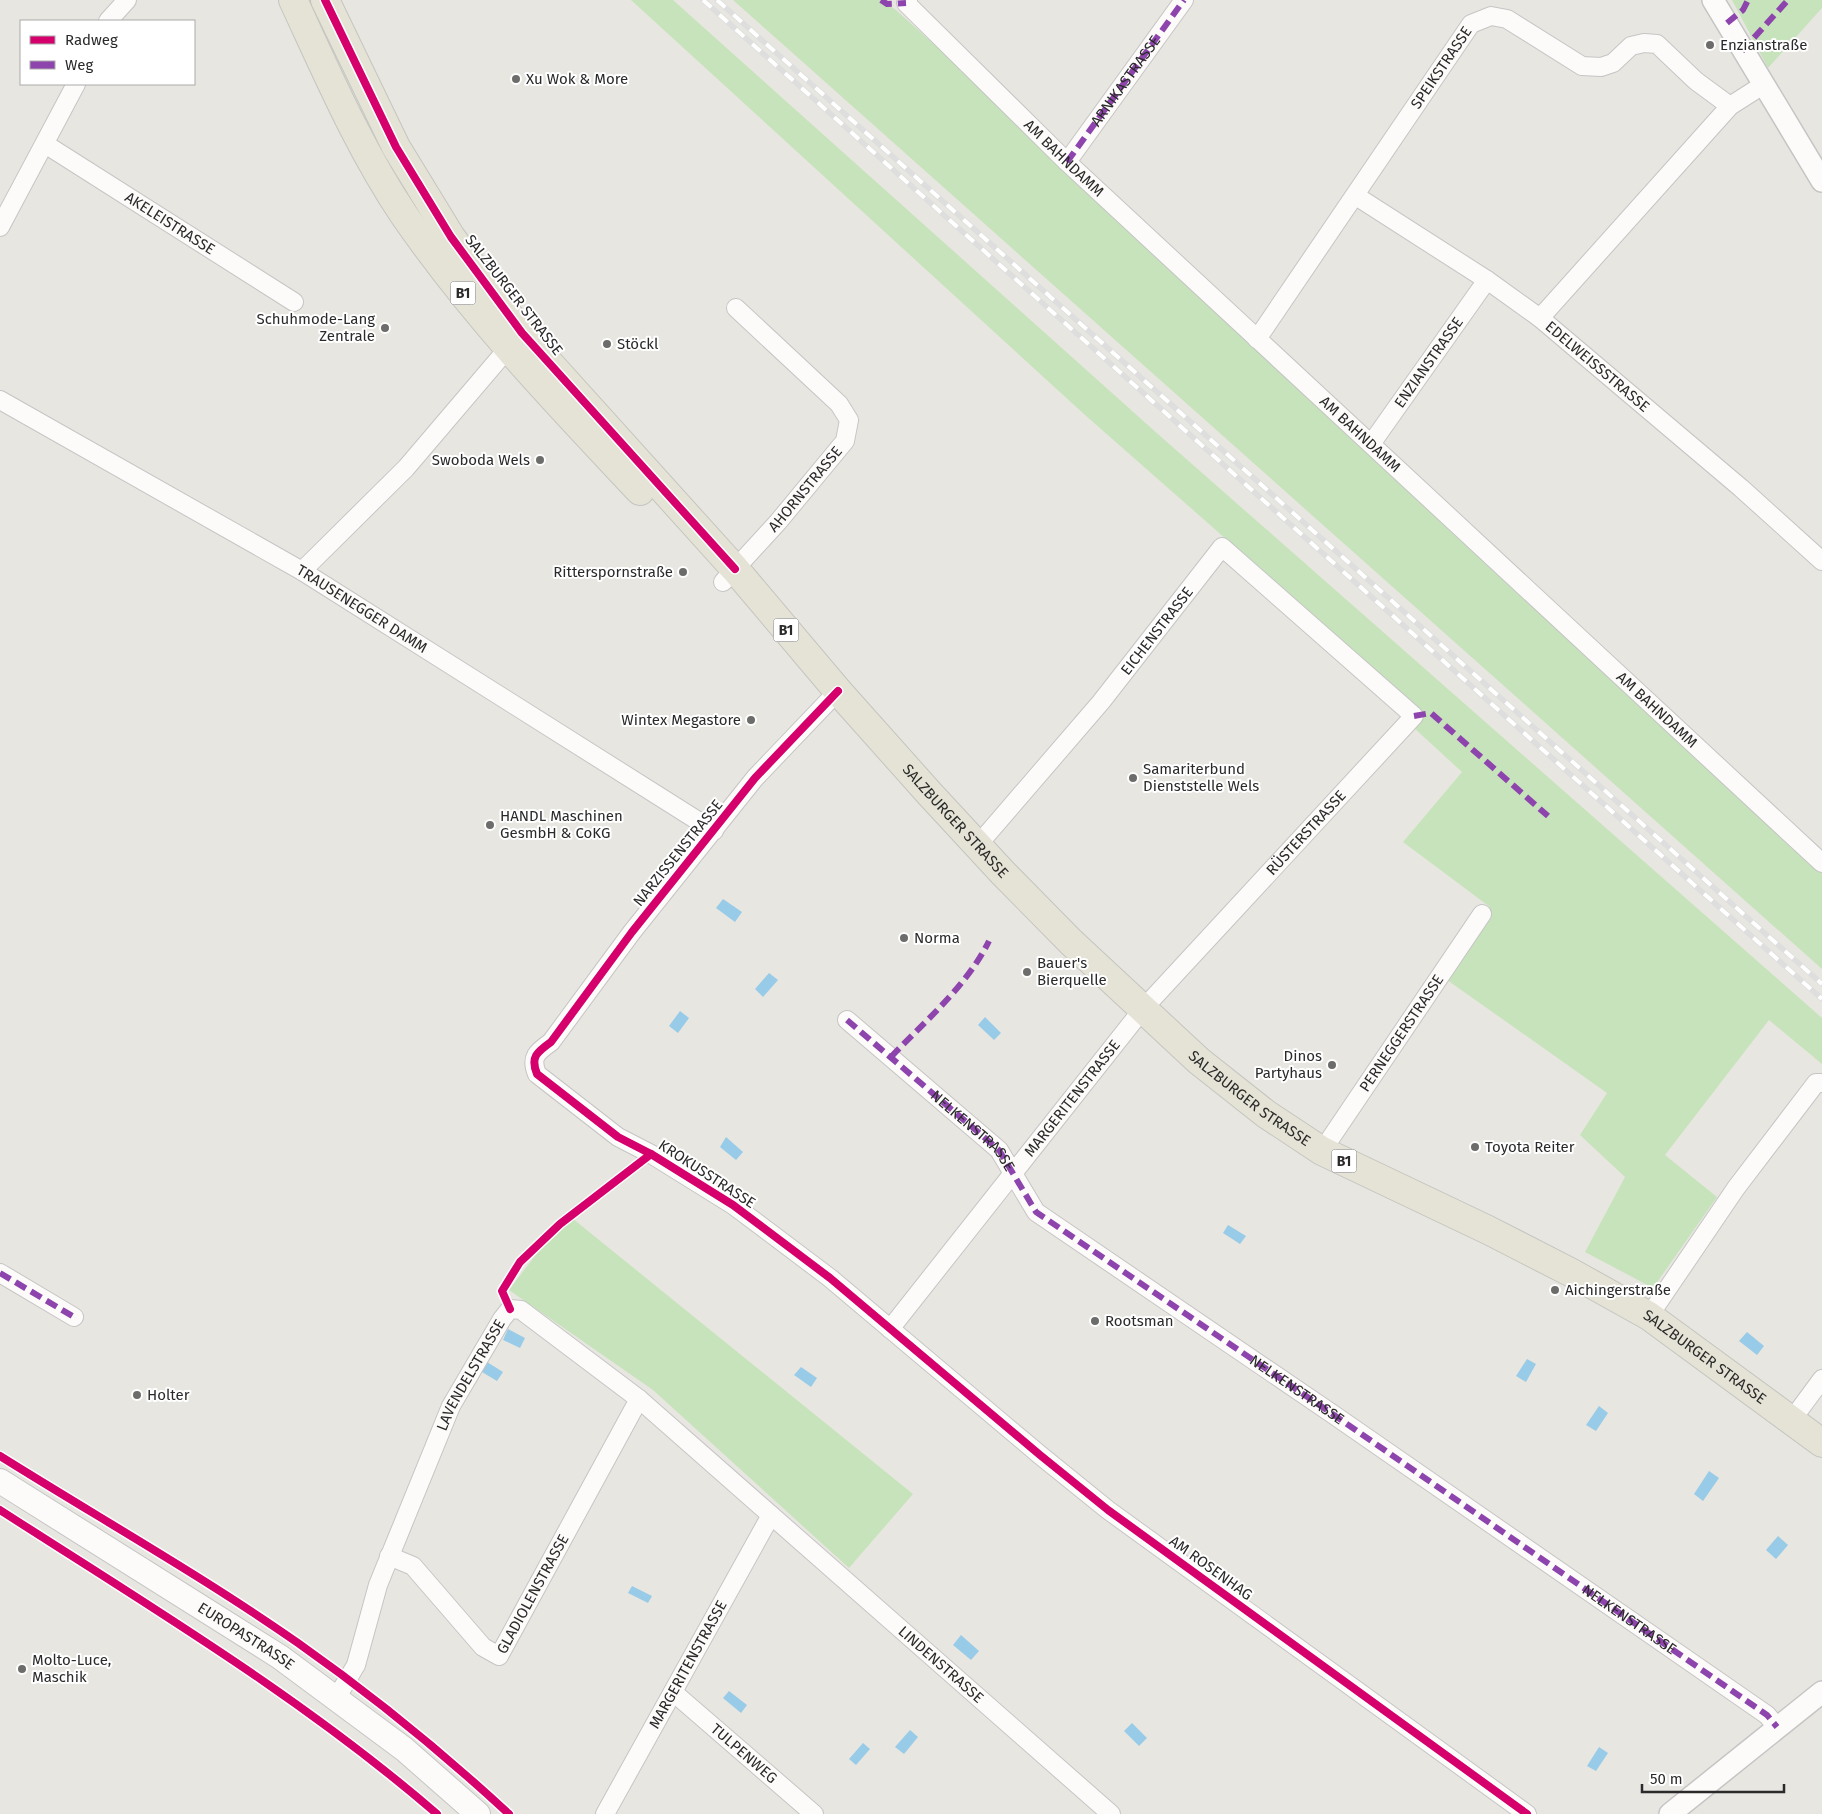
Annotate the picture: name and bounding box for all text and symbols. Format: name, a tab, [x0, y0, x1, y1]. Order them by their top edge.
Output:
legend	[20, 20, 195, 85]
street label: SPEIKSTRASSE	[1407, 23, 1476, 112]
text: Radweg	[65, 31, 118, 49]
street label: ARNIKASTRASSE	[1087, 32, 1164, 130]
place label: Enzianstraße	[1720, 36, 1807, 54]
marker: Enzianstraße	[1704, 39, 1716, 51]
text: Weg	[65, 56, 93, 74]
place label: Xu Wok & More	[526, 70, 628, 88]
marker: Xu Wok & More	[510, 73, 522, 85]
street label: AM BAHNDAMM	[1020, 116, 1108, 201]
street label: AKELEISTRASSE	[122, 188, 218, 258]
street label: SALZBURGER STRASSE	[461, 231, 567, 359]
road number: B1	[450, 282, 476, 304]
place label: Schuhmode-Lang Zentrale	[256, 310, 375, 345]
street label: ENZIANSTRASSE	[1391, 314, 1467, 411]
street label: EDELWEISSSTRASSE	[1542, 317, 1653, 416]
marker: Schuhmode-Lang Zentrale	[379, 322, 391, 334]
place label: Stöckl	[617, 335, 659, 353]
marker: Stöckl	[601, 338, 613, 350]
street label: AM BAHNDAMM	[1316, 392, 1404, 476]
street label: AHORNSTRASSE	[764, 443, 846, 536]
place label: Swoboda Wels	[432, 451, 530, 469]
marker: Swoboda Wels	[534, 454, 546, 466]
street label: TRAUSENEGGER DAMM	[294, 561, 431, 657]
place label: Ritterspornstraße	[553, 563, 673, 581]
marker: Ritterspornstraße	[677, 566, 689, 578]
street label: EICHENSTRASSE	[1117, 583, 1197, 679]
road number: B1	[774, 618, 798, 642]
street label: AM BAHNDAMM	[1613, 668, 1701, 752]
place label: Wintex Megastore	[621, 711, 741, 729]
marker: Wintex Megastore	[745, 714, 757, 726]
place label: Samariterbund Dienststelle Wels	[1143, 760, 1259, 795]
street label: SALZBURGER STRASSE	[899, 761, 1012, 882]
marker: Samariterbund Dienststelle Wels	[1127, 772, 1139, 784]
street label: RÜSTERSTRASSE	[1262, 787, 1350, 879]
street label: NARZISSENSTRASSE	[629, 796, 727, 910]
place label: HANDL Maschinen GesmbH & CoKG	[500, 807, 623, 842]
marker: HANDL Maschinen GesmbH & CoKG	[484, 819, 496, 831]
place label: Norma	[914, 929, 960, 947]
marker: Norma	[898, 932, 910, 944]
place label: Bauer's Bierquelle	[1037, 954, 1107, 989]
marker: Bauer's Bierquelle	[1021, 966, 1033, 978]
street label: PERNEGGERSTRASSE	[1356, 971, 1447, 1095]
street label: MARGERITENSTRASSE	[1021, 1036, 1124, 1160]
street label: SALZBURGER STRASSE	[1185, 1047, 1314, 1150]
place label: Dinos Partyhaus	[1255, 1047, 1322, 1082]
marker: Dinos Partyhaus	[1326, 1059, 1338, 1071]
street label: NELKENSTRASSE	[927, 1086, 1019, 1175]
street label: KROKUSSTRASSE	[655, 1136, 759, 1212]
place label: Toyota Reiter	[1485, 1138, 1575, 1156]
marker: Toyota Reiter	[1469, 1141, 1481, 1153]
road number: B1	[1332, 1150, 1356, 1172]
place label: Aichingerstraße	[1565, 1281, 1671, 1299]
marker: Aichingerstraße	[1549, 1284, 1561, 1296]
street label: SALZBURGER STRASSE	[1640, 1306, 1770, 1408]
place label: Rootsman	[1105, 1312, 1174, 1330]
marker: Rootsman	[1089, 1315, 1101, 1327]
street label: LAVENDELSTRASSE	[433, 1316, 509, 1433]
street label: NELKENSTRASSE	[1246, 1351, 1348, 1428]
place label: Holter	[147, 1386, 190, 1404]
marker: Holter	[131, 1389, 143, 1401]
street label: GLADIOLENSTRASSE	[493, 1531, 573, 1657]
street label: AM ROSENHAG	[1166, 1532, 1256, 1604]
street label: NELKENSTRASSE	[1579, 1581, 1680, 1658]
street label: MARGERITENSTRASSE	[645, 1597, 731, 1732]
street label: EUROPASTRASSE	[194, 1599, 298, 1674]
street label: LINDENSTRASSE	[895, 1622, 987, 1707]
place label: Molto-Luce, Maschik	[32, 1651, 111, 1686]
marker: Molto-Luce, Maschik	[16, 1663, 28, 1675]
street label: TULPENWEG	[707, 1720, 781, 1787]
scale bar	[1642, 1762, 1784, 1794]
text: 50 m	[1650, 1770, 1683, 1788]

